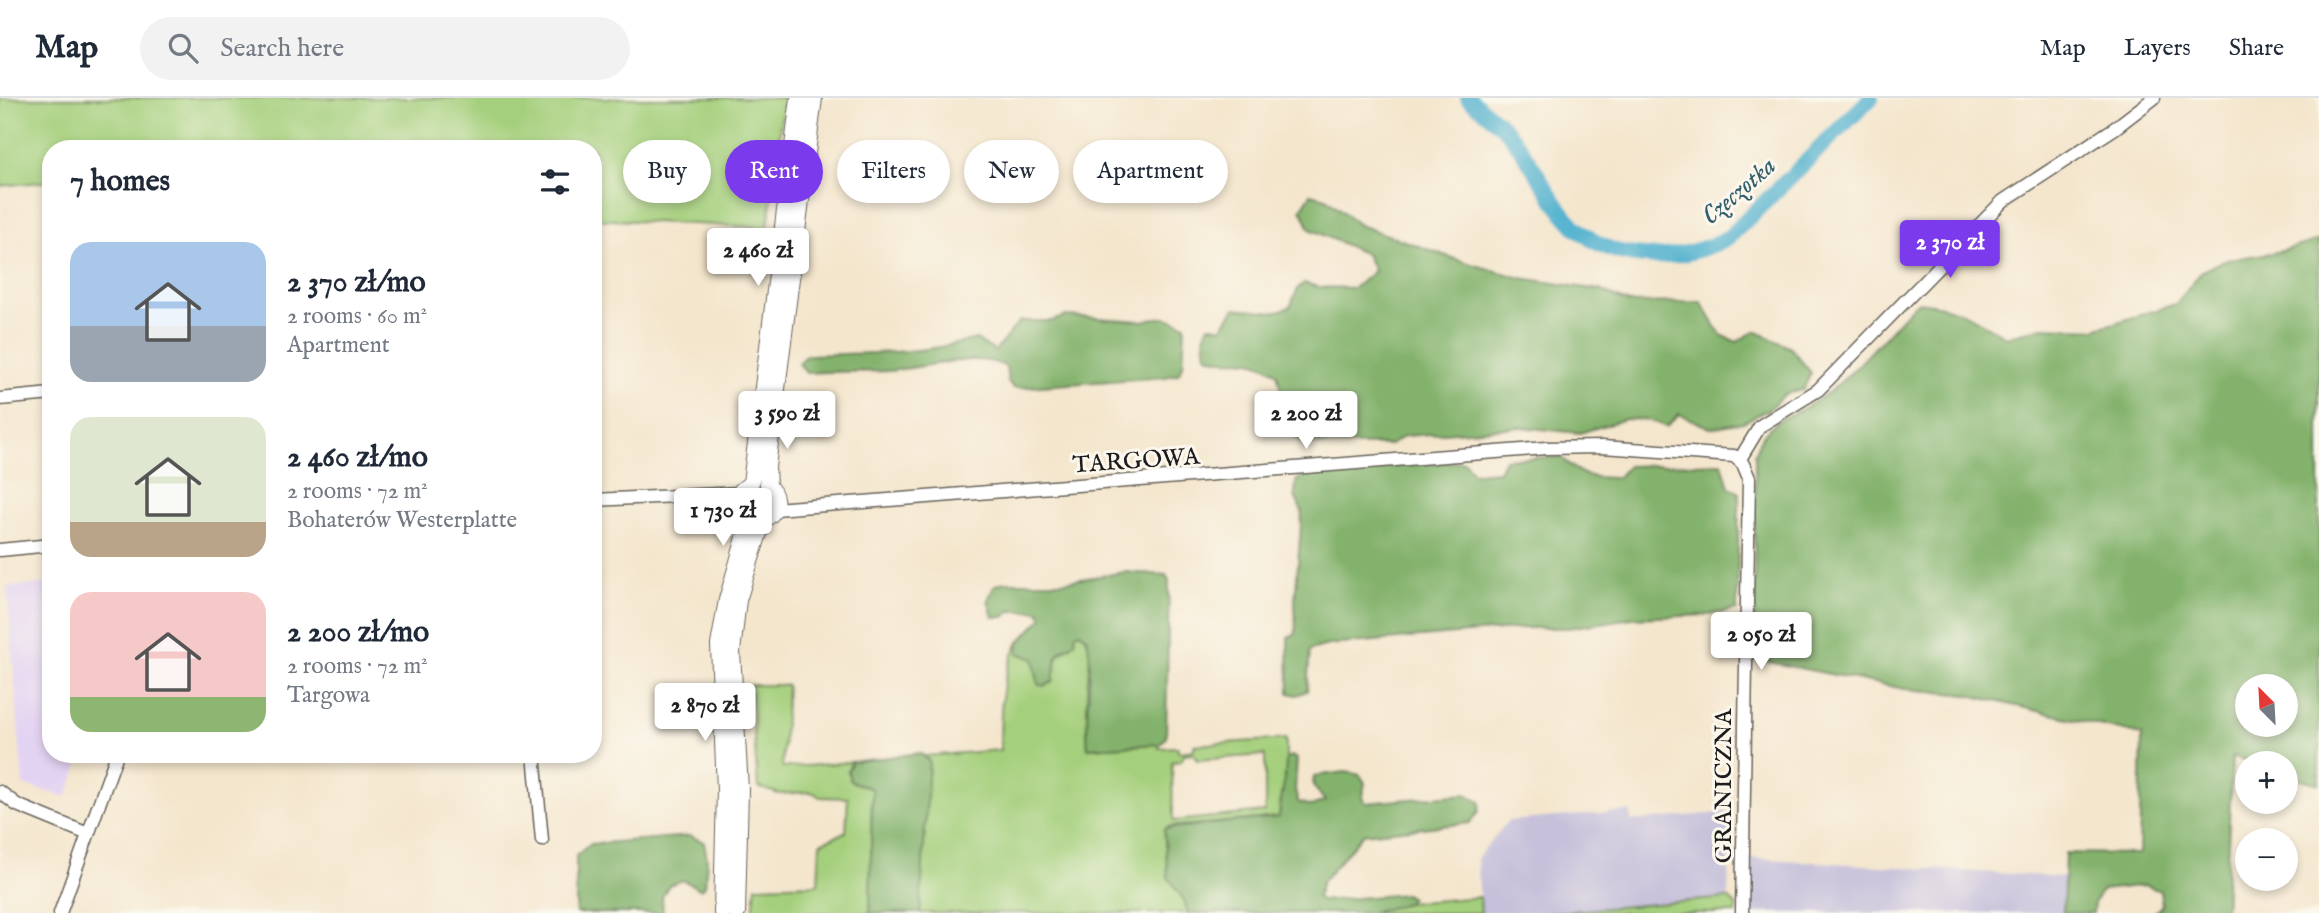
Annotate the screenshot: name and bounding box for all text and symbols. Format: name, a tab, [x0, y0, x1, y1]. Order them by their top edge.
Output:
search box	[140, 17, 630, 80]
text: Map	[35, 27, 98, 69]
icon: search	[164, 29, 202, 67]
text: Search here	[220, 32, 344, 65]
text: Map	[2040, 33, 2086, 64]
text: Layers	[2124, 33, 2191, 64]
text: Share	[2229, 33, 2284, 64]
chip: Buy	[623, 140, 711, 203]
chip: Rent	[725, 140, 823, 203]
chip: Filters	[837, 140, 950, 203]
chip: New	[964, 140, 1059, 203]
chip: Apartment	[1073, 140, 1228, 203]
water label: Czeczotka	[1695, 150, 1783, 233]
text: 7 homes	[70, 163, 170, 201]
icon: filters	[536, 163, 574, 201]
pin: 2 370 zł	[1878, 220, 2022, 280]
pin: 2 460 zł	[686, 228, 830, 288]
text: 2 370 zł	[1916, 228, 1984, 257]
text: 2 460 zł	[723, 236, 793, 265]
text: 2 370 zł/mo	[287, 264, 426, 302]
icon: home	[126, 270, 210, 354]
text: 2 rooms · 60 m²	[287, 302, 427, 331]
text: Apartment	[287, 331, 390, 360]
pin: 3 590 zł	[715, 392, 859, 451]
pin: 2 200 zł	[1234, 392, 1378, 451]
text: 3 590 zł	[754, 399, 820, 428]
text: 2 200 zł	[1270, 399, 1342, 428]
text: 2 460 zł/mo	[287, 439, 428, 477]
street label: TARGOWA	[1071, 442, 1202, 481]
icon: home	[126, 445, 210, 529]
text: 2 rooms · 72 m²	[287, 477, 428, 506]
pin: 1 730 zł	[651, 489, 795, 548]
text: 1 730 zł	[690, 496, 756, 525]
text: Bohaterów Westerplatte	[287, 506, 517, 535]
pin: 2 050 zł	[1689, 612, 1833, 672]
text: 2 200 zł/mo	[287, 614, 429, 652]
icon: home	[126, 620, 210, 704]
text: 2 050 zł	[1727, 620, 1795, 649]
text: 2 rooms · 72 m²	[287, 652, 428, 681]
north arrow	[2235, 674, 2298, 737]
map controls	[2235, 674, 2298, 891]
text: Targowa	[287, 681, 370, 710]
pin: 2 870 zł	[633, 684, 777, 743]
text: 2 870 zł	[671, 691, 739, 720]
street label: GRANICZNA	[1709, 708, 1740, 863]
button: +	[2235, 751, 2298, 814]
button: −	[2235, 828, 2298, 891]

